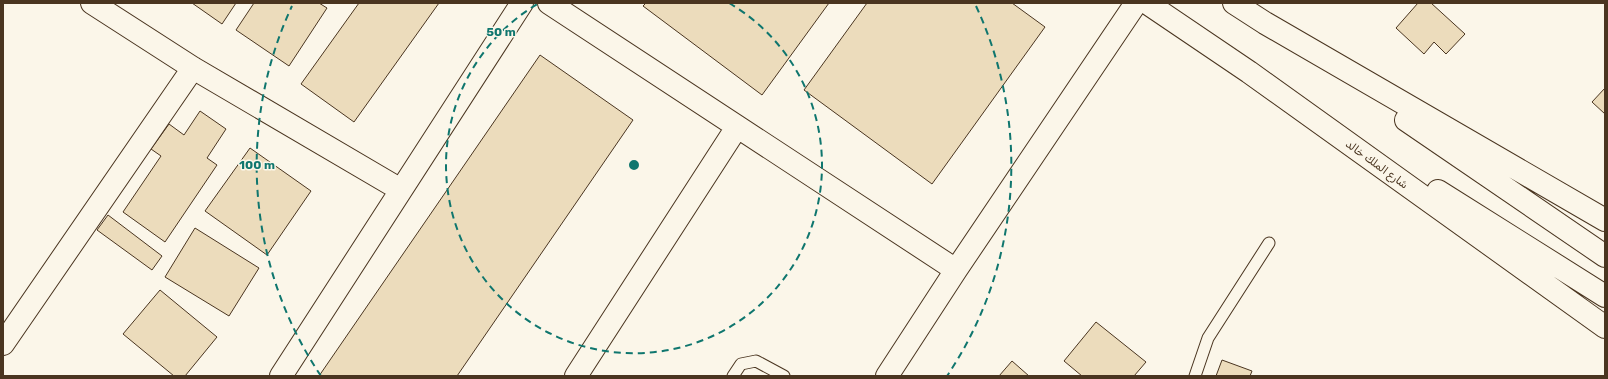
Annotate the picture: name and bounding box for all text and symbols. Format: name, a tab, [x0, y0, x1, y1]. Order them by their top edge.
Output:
text: 50 m	[486, 25, 516, 39]
street label: شارع الملك خالد	[1342, 137, 1410, 193]
text: 100 m	[239, 158, 275, 172]
centre of rings	[627, 158, 641, 172]

